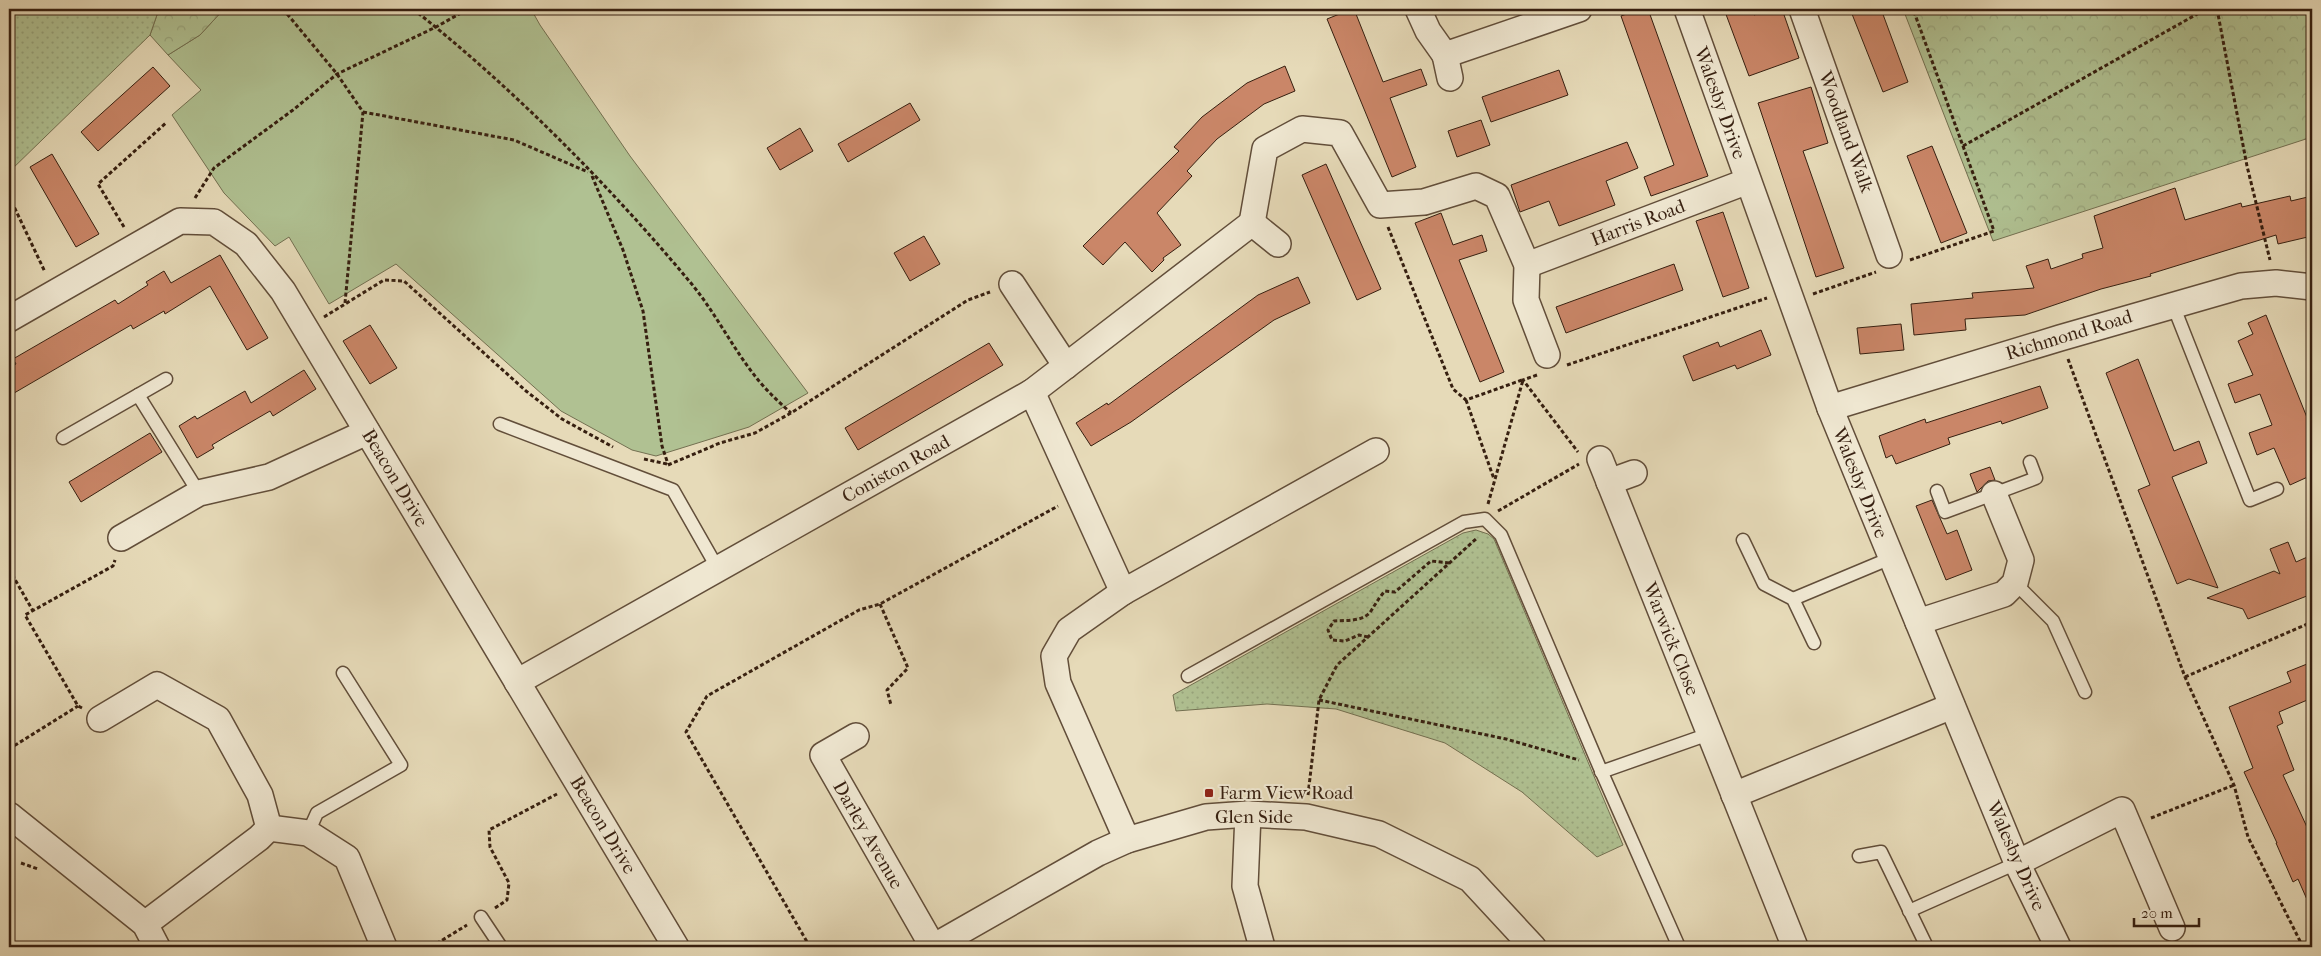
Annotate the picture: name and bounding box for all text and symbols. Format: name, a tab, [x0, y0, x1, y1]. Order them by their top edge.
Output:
street label: Walesby Drive	[1689, 43, 1750, 162]
street label: Woodland Walk	[1814, 67, 1878, 196]
street label: Harris Road	[1588, 195, 1689, 251]
street label: Richmond Road	[2003, 305, 2136, 365]
street label: Walesby Drive	[1827, 423, 1892, 542]
street label: Beacon Drive	[357, 425, 433, 531]
street label: Coniston Road	[838, 430, 954, 508]
street label: Warwick Close	[1638, 578, 1704, 699]
street label: Beacon Drive	[565, 772, 641, 878]
street label: Darley Avenue	[828, 777, 908, 893]
place label: Farm View Road	[1219, 782, 1354, 804]
marker: Farm View Road	[1203, 787, 1215, 799]
street label: Walesby Drive	[1982, 797, 2050, 914]
street label: Glen Side	[1215, 806, 1293, 828]
scale bar	[2134, 896, 2198, 928]
text: 20 m	[2141, 904, 2173, 922]

